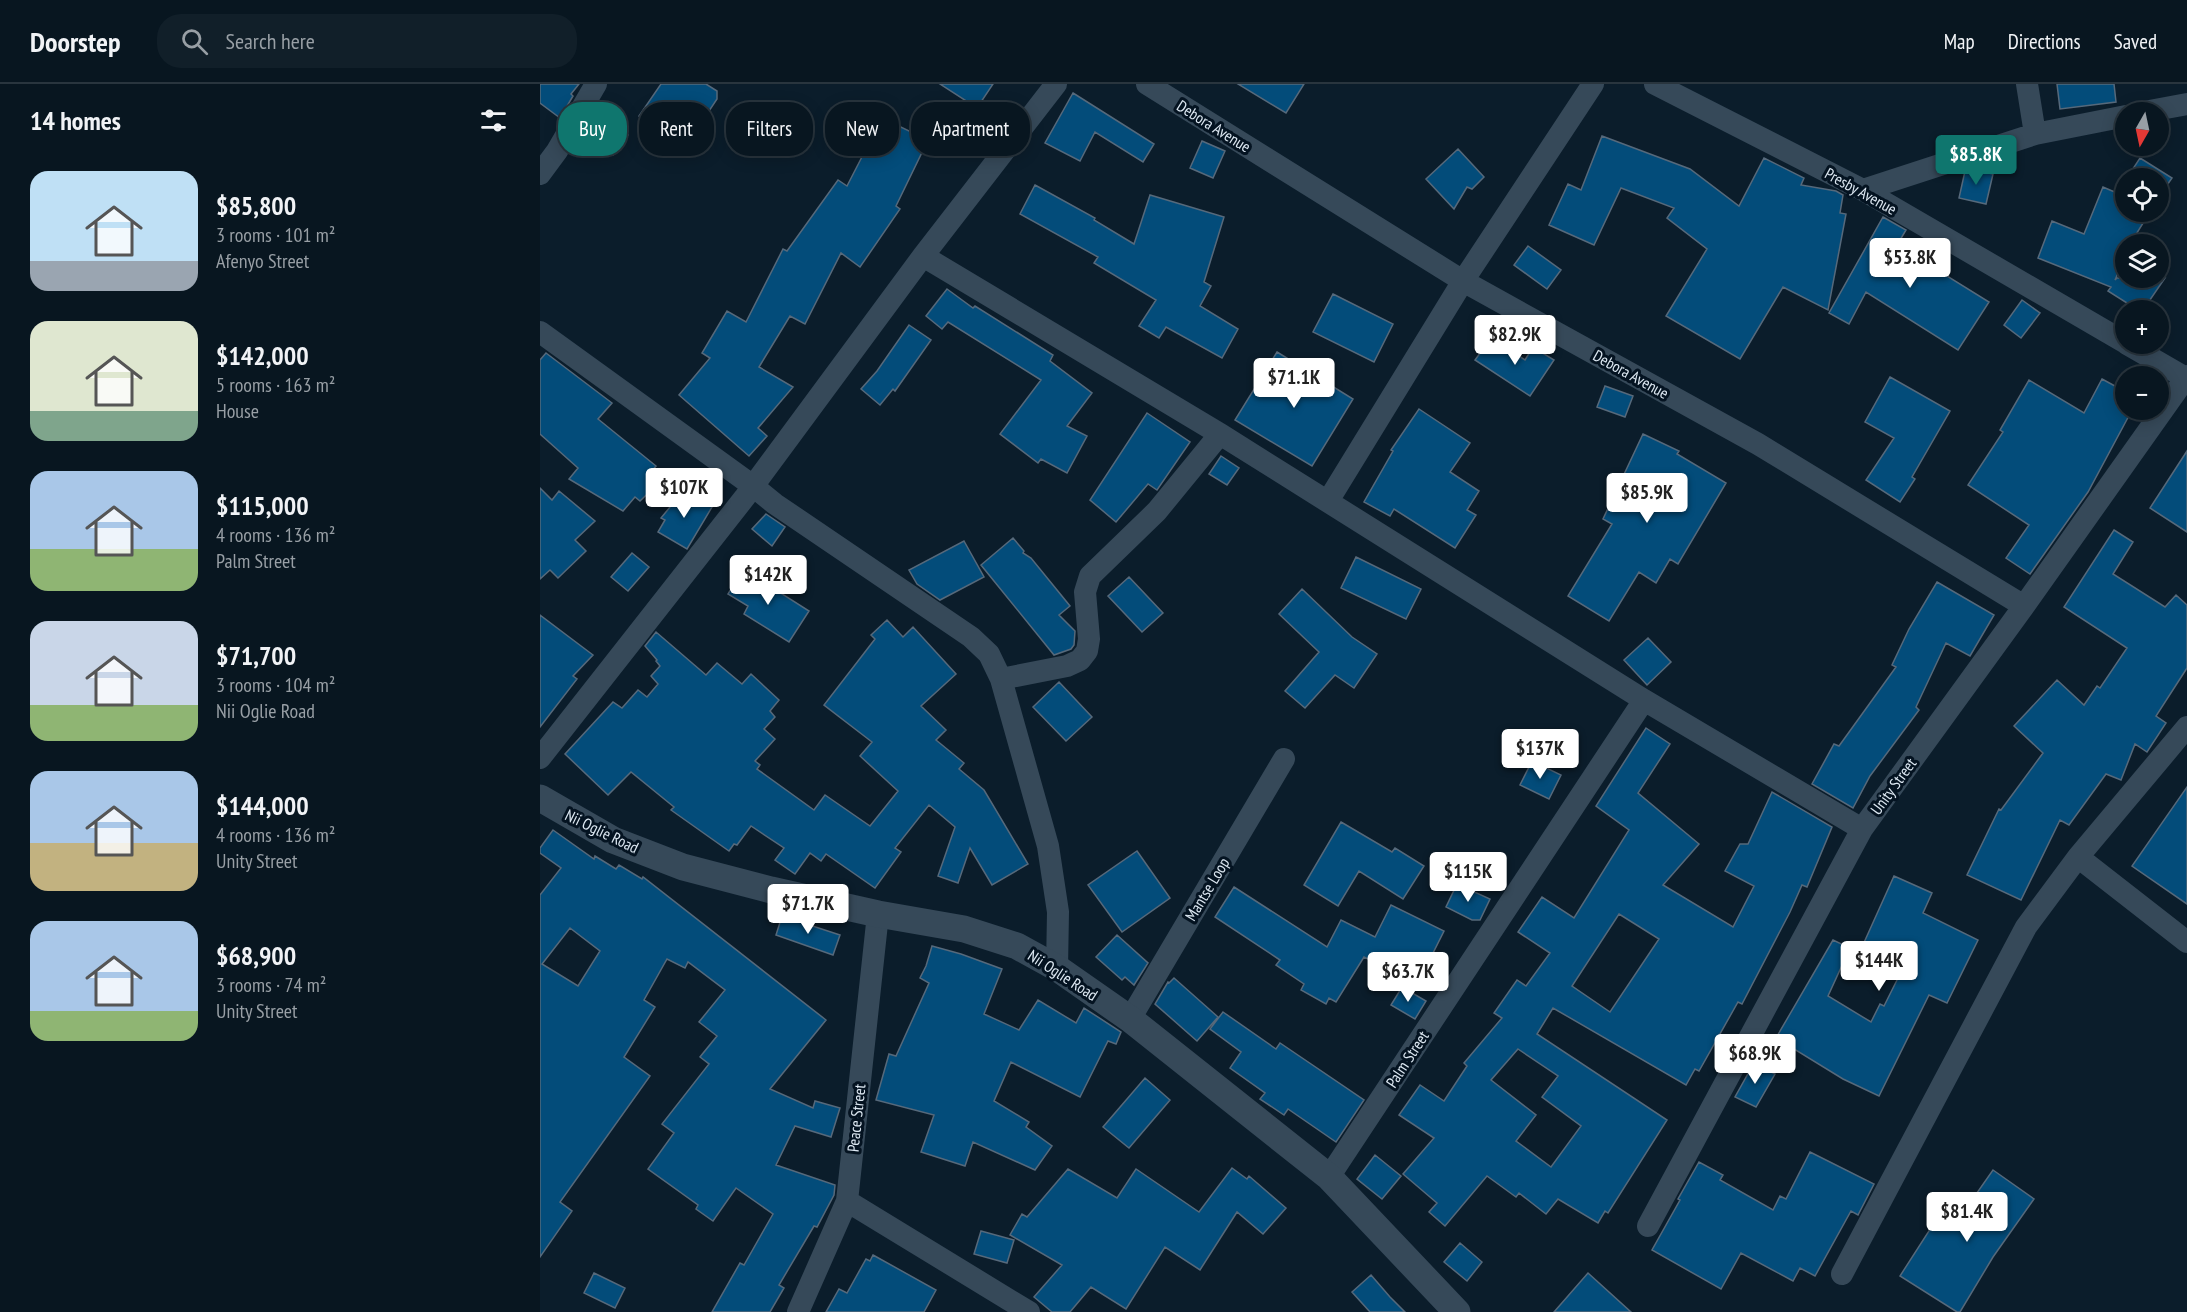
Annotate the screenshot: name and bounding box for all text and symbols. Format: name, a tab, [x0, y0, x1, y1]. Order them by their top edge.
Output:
search box	[157, 14, 577, 68]
text: Doorstep	[30, 23, 121, 60]
icon: search	[178, 25, 211, 58]
text: Search here	[226, 27, 315, 55]
text: Map	[1944, 28, 1975, 55]
text: Directions	[2008, 28, 2081, 55]
text: Saved	[2114, 28, 2157, 55]
street label: Debora Avenue	[1173, 96, 1255, 156]
chip: Buy	[558, 102, 627, 156]
chip: Rent	[639, 102, 714, 156]
chip: Filters	[726, 102, 813, 156]
chip: New	[825, 102, 899, 156]
chip: Apartment	[911, 102, 1030, 156]
north arrow	[2115, 102, 2169, 156]
map controls	[2115, 102, 2169, 420]
text: 14 homes	[30, 104, 121, 137]
icon: filters	[477, 104, 510, 137]
pin: $85.8K	[1927, 135, 2025, 186]
text: $85.8K	[1950, 141, 2002, 167]
street label: Presby Avenue	[1822, 163, 1900, 219]
button: locate	[2115, 168, 2169, 222]
text: $85,800	[216, 189, 296, 222]
icon: home	[78, 195, 150, 267]
text: 3 rooms · 101 m²	[216, 222, 335, 248]
button: layers	[2115, 234, 2169, 288]
pin: $53.8K	[1861, 238, 1959, 289]
text: $53.8K	[1884, 244, 1936, 270]
text: Afenyo Street	[216, 248, 309, 274]
button: +	[2115, 300, 2169, 354]
pin: $82.9K	[1466, 315, 1564, 366]
text: $82.9K	[1489, 321, 1541, 347]
text: $142,000	[216, 339, 309, 372]
icon: home	[78, 345, 150, 417]
street label: Debora Avenue	[1590, 345, 1672, 403]
pin: $71.1K	[1245, 358, 1343, 409]
text: $71.1K	[1268, 364, 1320, 390]
button: −	[2115, 366, 2169, 420]
text: 5 rooms · 163 m²	[216, 372, 335, 398]
text: House	[216, 398, 259, 424]
pin: $107K	[642, 468, 726, 519]
pin: $85.9K	[1598, 473, 1696, 524]
text: $107K	[660, 474, 708, 500]
text: $85.9K	[1621, 479, 1673, 505]
text: $115,000	[216, 489, 309, 522]
icon: home	[78, 495, 150, 567]
text: 4 rooms · 136 m²	[216, 522, 335, 548]
text: Palm Street	[216, 548, 296, 574]
pin: $142K	[726, 555, 810, 606]
text: $142K	[744, 561, 792, 587]
text: $71,700	[216, 639, 296, 672]
icon: home	[78, 645, 150, 717]
text: 3 rooms · 104 m²	[216, 672, 335, 698]
text: Nii Oglie Road	[216, 698, 315, 724]
pin: $137K	[1498, 729, 1582, 780]
text: $137K	[1516, 735, 1564, 761]
street label: Unity Street	[1866, 753, 1921, 818]
text: $144,000	[216, 789, 309, 822]
icon: home	[78, 795, 150, 867]
street label: Nii Oglie Road	[562, 805, 642, 857]
text: 4 rooms · 136 m²	[216, 822, 335, 848]
text: Unity Street	[216, 848, 298, 874]
pin: $115K	[1426, 852, 1510, 903]
street label: Mantse Loop	[1180, 854, 1234, 924]
text: $115K	[1444, 858, 1492, 884]
pin: $71.7K	[759, 884, 857, 935]
text: $71.7K	[782, 890, 834, 916]
text: $68,900	[216, 939, 296, 972]
pin: $144K	[1837, 941, 1921, 992]
icon: home	[78, 945, 150, 1017]
street label: Nii Oglie Road	[1024, 945, 1102, 1005]
text: $144K	[1855, 947, 1903, 973]
pin: $63.7K	[1359, 952, 1457, 1003]
text: $63.7K	[1382, 958, 1434, 984]
text: 3 rooms · 74 m²	[216, 972, 326, 998]
text: Unity Street	[216, 998, 298, 1024]
street label: Palm Street	[1381, 1026, 1433, 1091]
pin: $68.9K	[1706, 1034, 1804, 1085]
text: $68.9K	[1729, 1040, 1781, 1066]
street label: Peace Street	[842, 1082, 870, 1153]
pin: $81.4K	[1918, 1192, 2016, 1243]
text: $81.4K	[1941, 1198, 1993, 1224]

